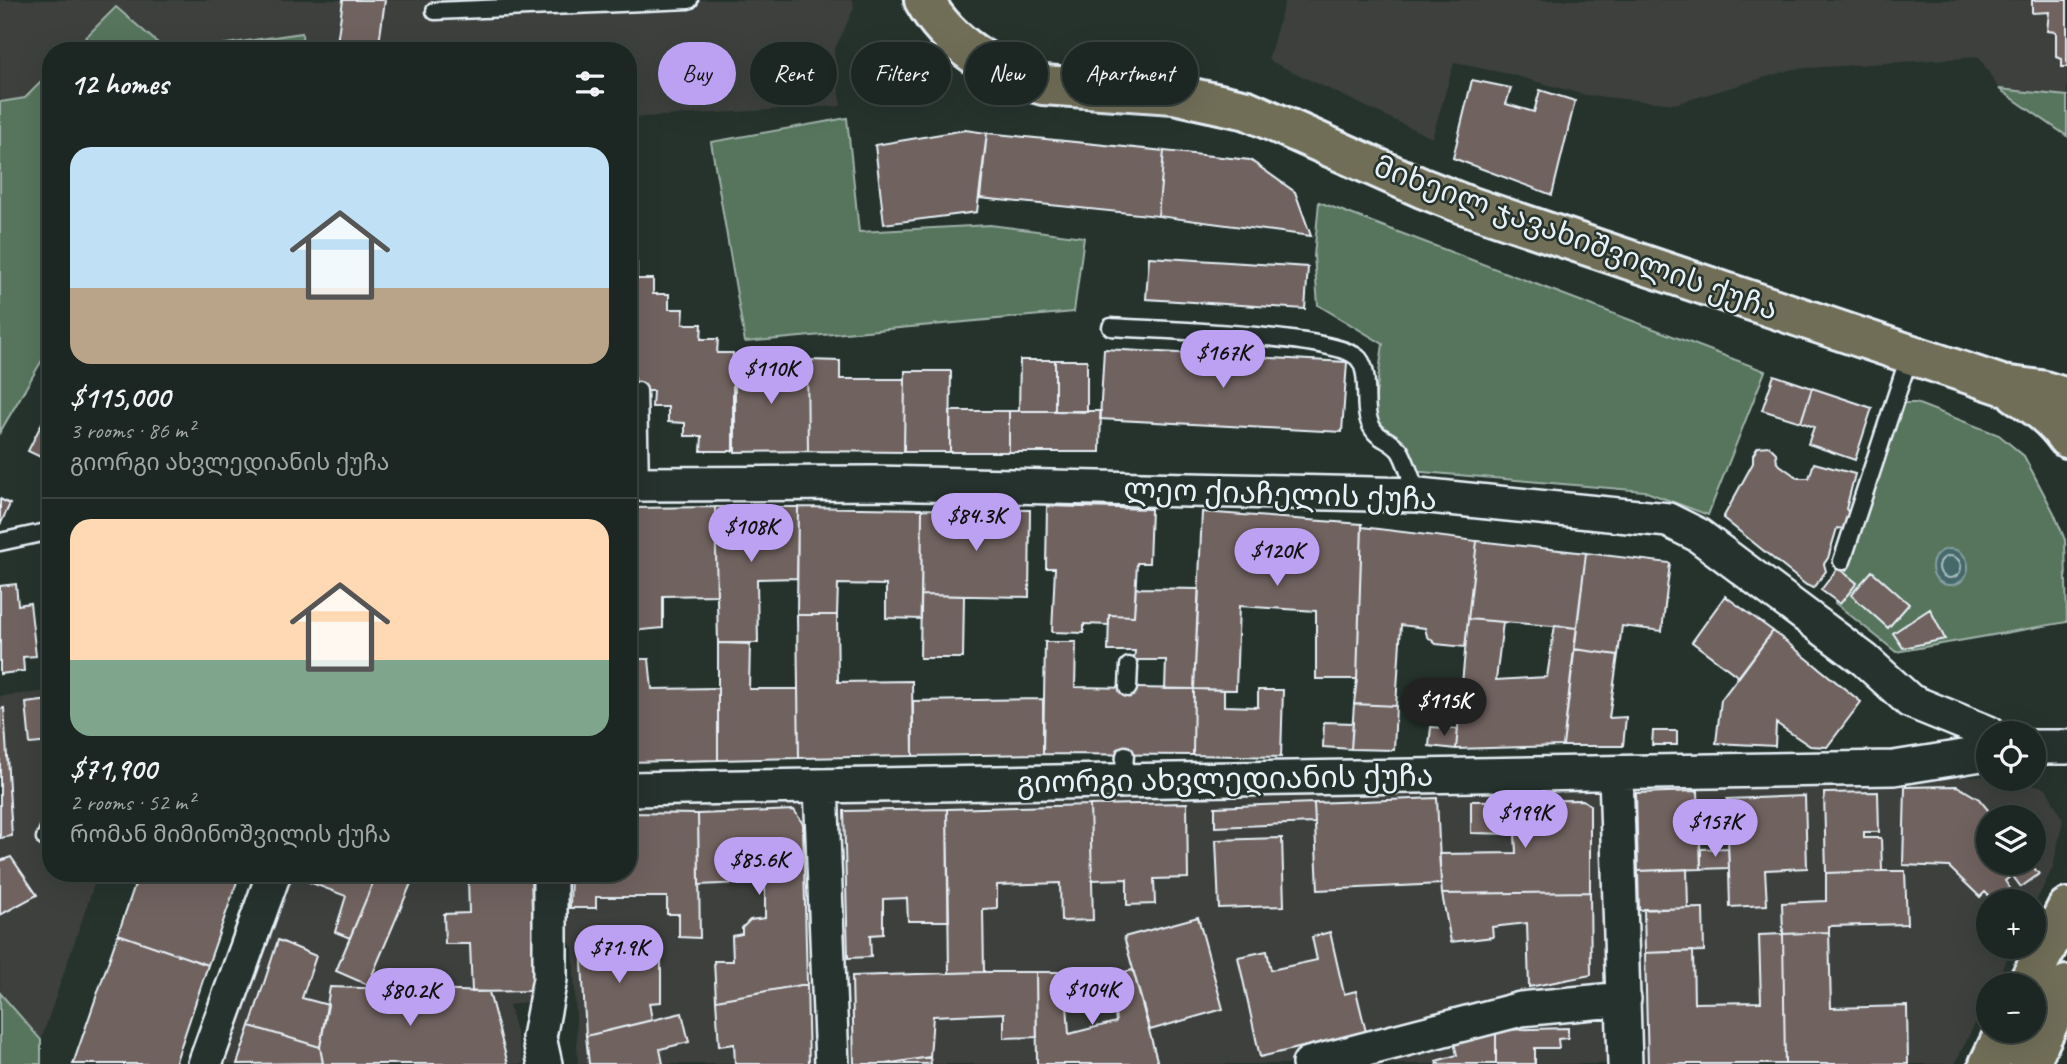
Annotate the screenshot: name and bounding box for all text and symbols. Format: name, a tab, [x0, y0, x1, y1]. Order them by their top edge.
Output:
chip: Buy	[658, 42, 736, 105]
chip: Rent	[750, 42, 837, 105]
chip: Filters	[851, 42, 951, 105]
chip: New	[965, 42, 1048, 105]
chip: Apartment	[1062, 42, 1198, 105]
text: 12 homes	[70, 65, 168, 103]
icon: filters	[571, 65, 609, 103]
street label: მიხეილ ჯავახიშვილის ქუჩა	[1369, 147, 1783, 329]
icon: home	[277, 192, 403, 318]
pin: $167K	[1174, 330, 1272, 390]
text: $167K	[1196, 338, 1250, 367]
pin: $110K	[722, 346, 820, 406]
text: $110K	[744, 354, 798, 383]
text: $115,000	[70, 378, 170, 416]
text: 3 rooms · 86 m²	[70, 416, 194, 445]
text: გიორგი ახვლედიანის ქუჩა	[70, 448, 389, 477]
street label: ლეო ქიაჩელის ქუჩა	[1123, 470, 1437, 518]
pin: $84.3K	[919, 494, 1033, 553]
text: $84.3K	[947, 501, 1005, 530]
pin: $108K	[702, 504, 800, 564]
text: $108K	[724, 512, 778, 541]
pin: $120K	[1228, 528, 1326, 588]
text: $120K	[1250, 536, 1304, 565]
icon: home	[277, 564, 403, 690]
pin: $115K	[1395, 678, 1493, 738]
text: $115K	[1418, 686, 1470, 715]
map controls	[1976, 721, 2046, 1043]
button: locate	[1976, 721, 2046, 791]
text: $71,900	[70, 750, 156, 788]
street label: გიორგი ახვლედიანის ქუჩა	[1016, 756, 1434, 802]
text: 2 rooms · 52 m²	[70, 788, 194, 817]
pin: $199K	[1476, 790, 1574, 850]
text: $199K	[1499, 798, 1551, 827]
pin: $157K	[1666, 800, 1764, 859]
button: layers	[1976, 805, 2046, 875]
text: $157K	[1689, 807, 1741, 836]
text: რომან მიმინოშვილის ქუჩა	[70, 820, 391, 849]
pin: $85.6K	[702, 838, 816, 897]
text: $85.6K	[730, 845, 788, 874]
button: +	[1976, 889, 2046, 959]
pin: $71.9K	[562, 926, 676, 985]
text: $71.9K	[590, 933, 648, 962]
pin: $80.2K	[353, 968, 467, 1028]
pin: $104K	[1043, 968, 1141, 1027]
button: −	[1976, 973, 2046, 1043]
text: $104K	[1065, 975, 1119, 1004]
text: $80.2K	[381, 976, 439, 1005]

